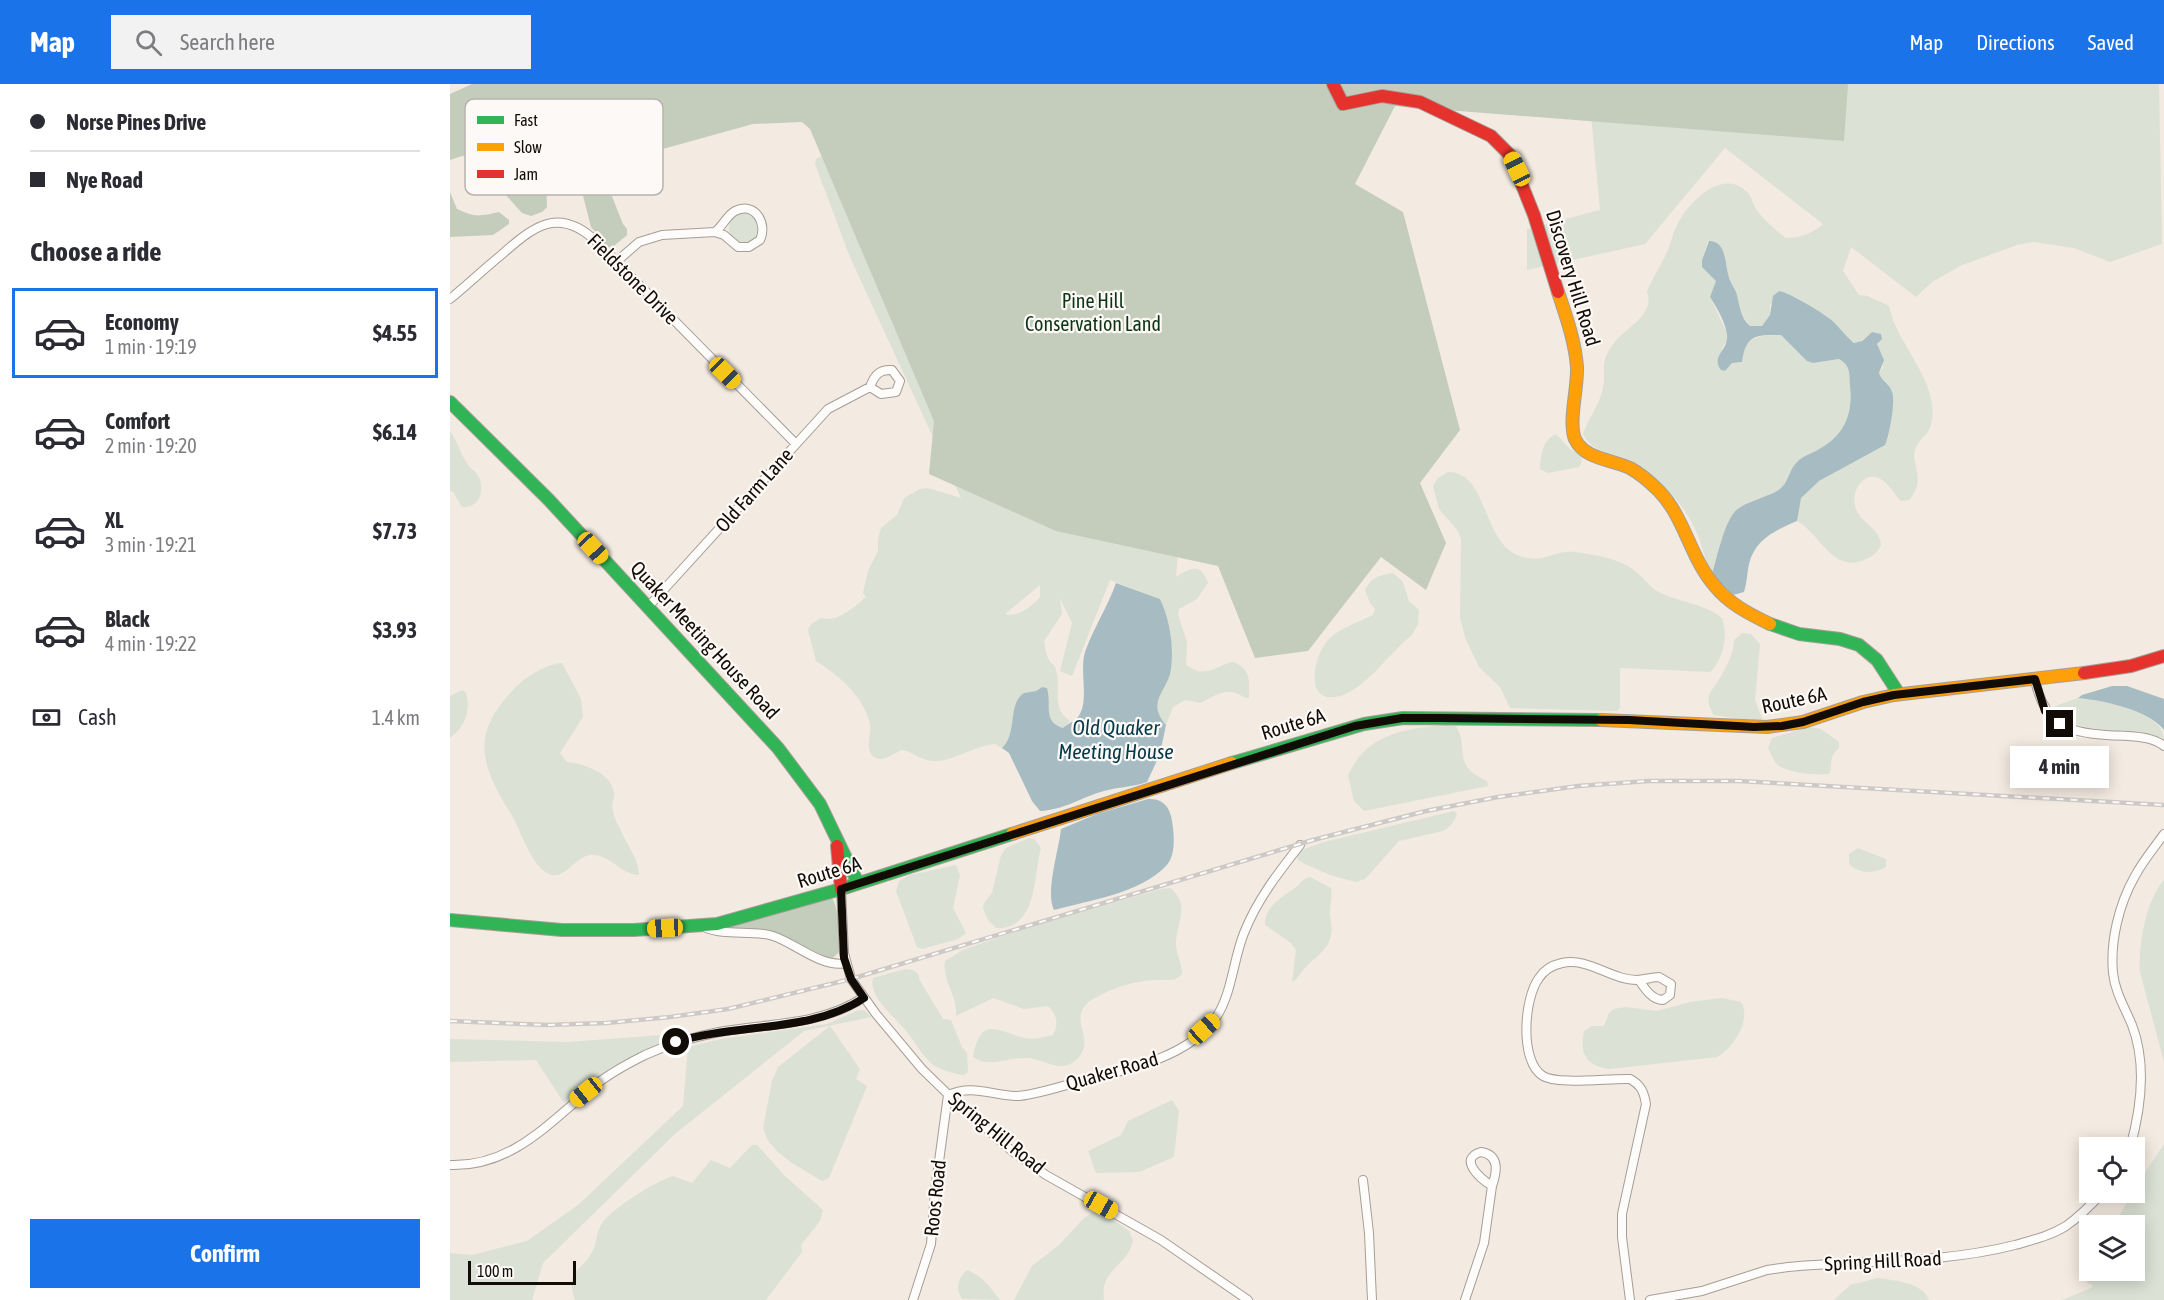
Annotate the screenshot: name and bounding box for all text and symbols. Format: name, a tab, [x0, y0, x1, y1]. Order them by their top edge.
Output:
search box	[111, 15, 531, 69]
text: Map	[30, 26, 75, 58]
icon: search	[132, 26, 165, 59]
text: Search here	[180, 29, 275, 55]
text: Map	[1909, 30, 1943, 54]
text: Directions	[1976, 30, 2055, 54]
text: Saved	[2088, 30, 2134, 54]
legend	[465, 99, 663, 195]
text: Norse Pines Drive	[66, 109, 206, 135]
text: Fast	[514, 111, 538, 129]
text: Slow	[514, 138, 542, 156]
car	[1501, 149, 1533, 189]
text: Jam	[514, 165, 538, 183]
text: Nye Road	[66, 167, 143, 193]
street label: Discovery Hill Road	[1542, 207, 1605, 349]
street label: Fieldstone Drive	[583, 229, 683, 329]
text: Choose a ride	[30, 236, 162, 267]
park label: Pine Hill Conservation Land	[1025, 289, 1161, 335]
icon: car	[33, 306, 87, 360]
text: Economy	[105, 309, 179, 335]
text: $4.55	[373, 320, 417, 346]
text: 1 min · 19:19	[105, 335, 197, 358]
car	[706, 354, 744, 392]
icon: car	[33, 405, 87, 459]
text: Comfort	[105, 408, 170, 434]
text: $6.14	[373, 419, 417, 445]
text: 2 min · 19:20	[105, 434, 197, 457]
street label: Old Farm Lane	[710, 443, 797, 536]
icon: car	[33, 504, 87, 558]
text: XL	[105, 507, 123, 533]
text: $7.73	[373, 518, 417, 544]
car	[574, 529, 612, 567]
text: 3 min · 19:21	[105, 533, 197, 556]
street label: Quaker Meeting House Road	[626, 556, 784, 723]
icon: car	[33, 603, 87, 657]
text: Black	[105, 606, 149, 632]
text: $3.93	[373, 617, 417, 643]
text: 4 min · 19:22	[105, 632, 197, 655]
street label: Route 6A	[1759, 681, 1829, 718]
icon: cash	[30, 701, 63, 734]
street label: Route 6A	[1258, 703, 1328, 744]
text: Cash	[78, 704, 117, 730]
text: 1.4 km	[372, 706, 420, 729]
route end	[2046, 710, 2073, 737]
water label: Old Quaker Meeting House	[1058, 715, 1174, 763]
callout: 4 min	[2010, 745, 2110, 787]
text: 4 min	[2039, 755, 2080, 778]
street label: Route 6A	[794, 851, 864, 892]
car	[647, 918, 683, 938]
car	[1185, 1010, 1223, 1048]
route start	[662, 1028, 689, 1055]
street label: Quaker Road	[1063, 1046, 1161, 1095]
car	[566, 1074, 606, 1110]
street label: Spring Hill Road	[945, 1087, 1050, 1178]
map controls	[2079, 1137, 2145, 1281]
button: locate	[2079, 1137, 2145, 1203]
street label: Roos Road	[919, 1159, 950, 1237]
car	[1081, 1188, 1121, 1222]
button: layers	[2079, 1215, 2145, 1281]
button: Confirm	[30, 1219, 420, 1288]
street label: Spring Hill Road	[1824, 1246, 1942, 1275]
scale bar	[468, 1258, 576, 1286]
text: 100 m	[477, 1262, 513, 1280]

